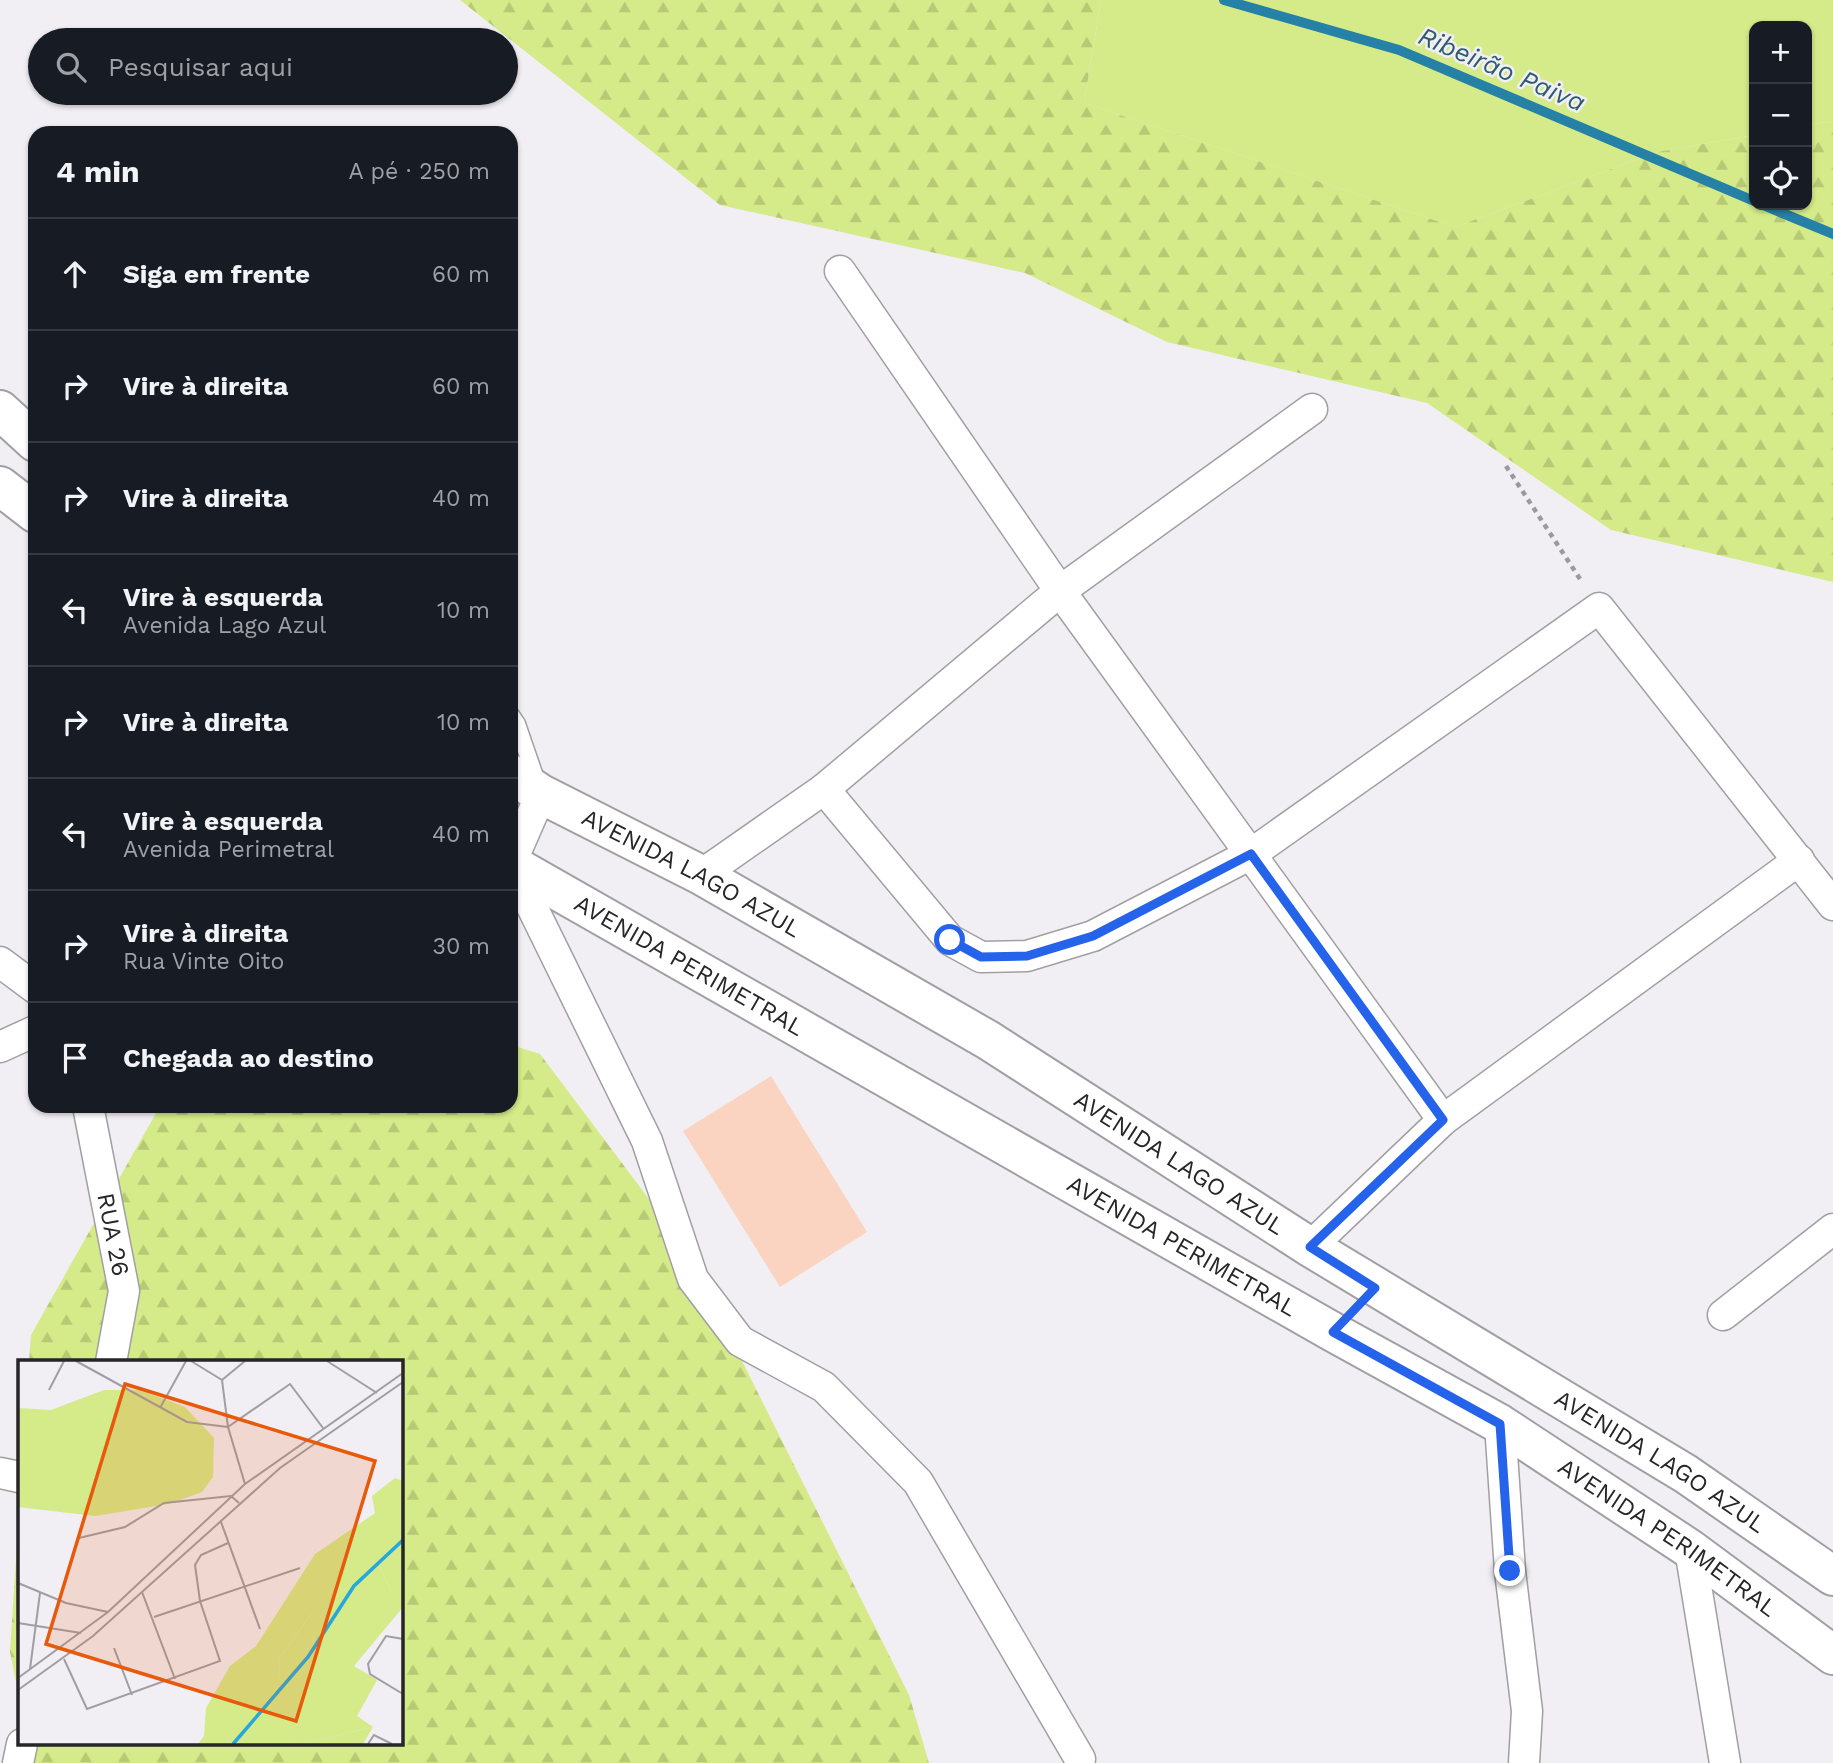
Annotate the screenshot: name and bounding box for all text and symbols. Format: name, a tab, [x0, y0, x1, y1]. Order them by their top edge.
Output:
water label: Ribeirão Paiva	[1414, 20, 1590, 118]
map controls	[1749, 21, 1812, 210]
button: +	[1749, 21, 1812, 84]
search box	[28, 28, 518, 105]
icon: search	[52, 48, 90, 86]
text: Pesquisar aqui	[108, 52, 293, 82]
button: −	[1749, 84, 1812, 147]
button: locate	[1749, 147, 1812, 210]
text: 4 min	[56, 154, 140, 189]
text: A pé · 250 m	[348, 158, 490, 185]
icon: ahead	[56, 255, 94, 293]
text: Siga em frente	[123, 259, 310, 289]
text: 60 m	[432, 261, 490, 288]
icon: right	[56, 367, 94, 405]
text: Vire à direita	[123, 371, 288, 401]
text: 60 m	[432, 373, 490, 400]
icon: right	[56, 479, 94, 517]
text: Vire à direita	[123, 483, 288, 513]
text: 40 m	[432, 485, 490, 512]
text: Vire à esquerda	[123, 582, 323, 612]
icon: left	[56, 591, 94, 629]
text: 10 m	[437, 597, 490, 624]
text: Avenida Lago Azul	[123, 612, 326, 639]
icon: right	[56, 703, 94, 741]
text: Vire à direita	[123, 707, 288, 737]
text: 10 m	[437, 709, 490, 736]
street label: AVENIDA LAGO AZUL	[577, 803, 806, 943]
text: Vire à esquerda	[123, 806, 323, 836]
icon: left	[56, 815, 94, 853]
text: 40 m	[432, 821, 490, 848]
text: Avenida Perimetral	[123, 836, 334, 863]
street label: AVENIDA PERIMETRAL	[570, 889, 809, 1042]
text: Vire à direita	[123, 918, 288, 948]
route start	[934, 924, 965, 955]
icon: right	[56, 927, 94, 965]
text: 30 m	[433, 933, 490, 960]
text: Rua Vinte Oito	[123, 948, 284, 975]
icon: arrive	[56, 1039, 94, 1077]
text: Chegada ao destino	[123, 1043, 374, 1073]
street label: AVENIDA LAGO AZUL	[1069, 1085, 1290, 1241]
street label: AVENIDA PERIMETRAL	[1062, 1170, 1302, 1322]
street label: RUA 26	[91, 1191, 135, 1279]
inset map	[18, 1360, 402, 1746]
street label: AVENIDA LAGO AZUL	[1550, 1384, 1771, 1539]
street label: AVENIDA PERIMETRAL	[1553, 1452, 1782, 1623]
route end	[1494, 1555, 1525, 1586]

